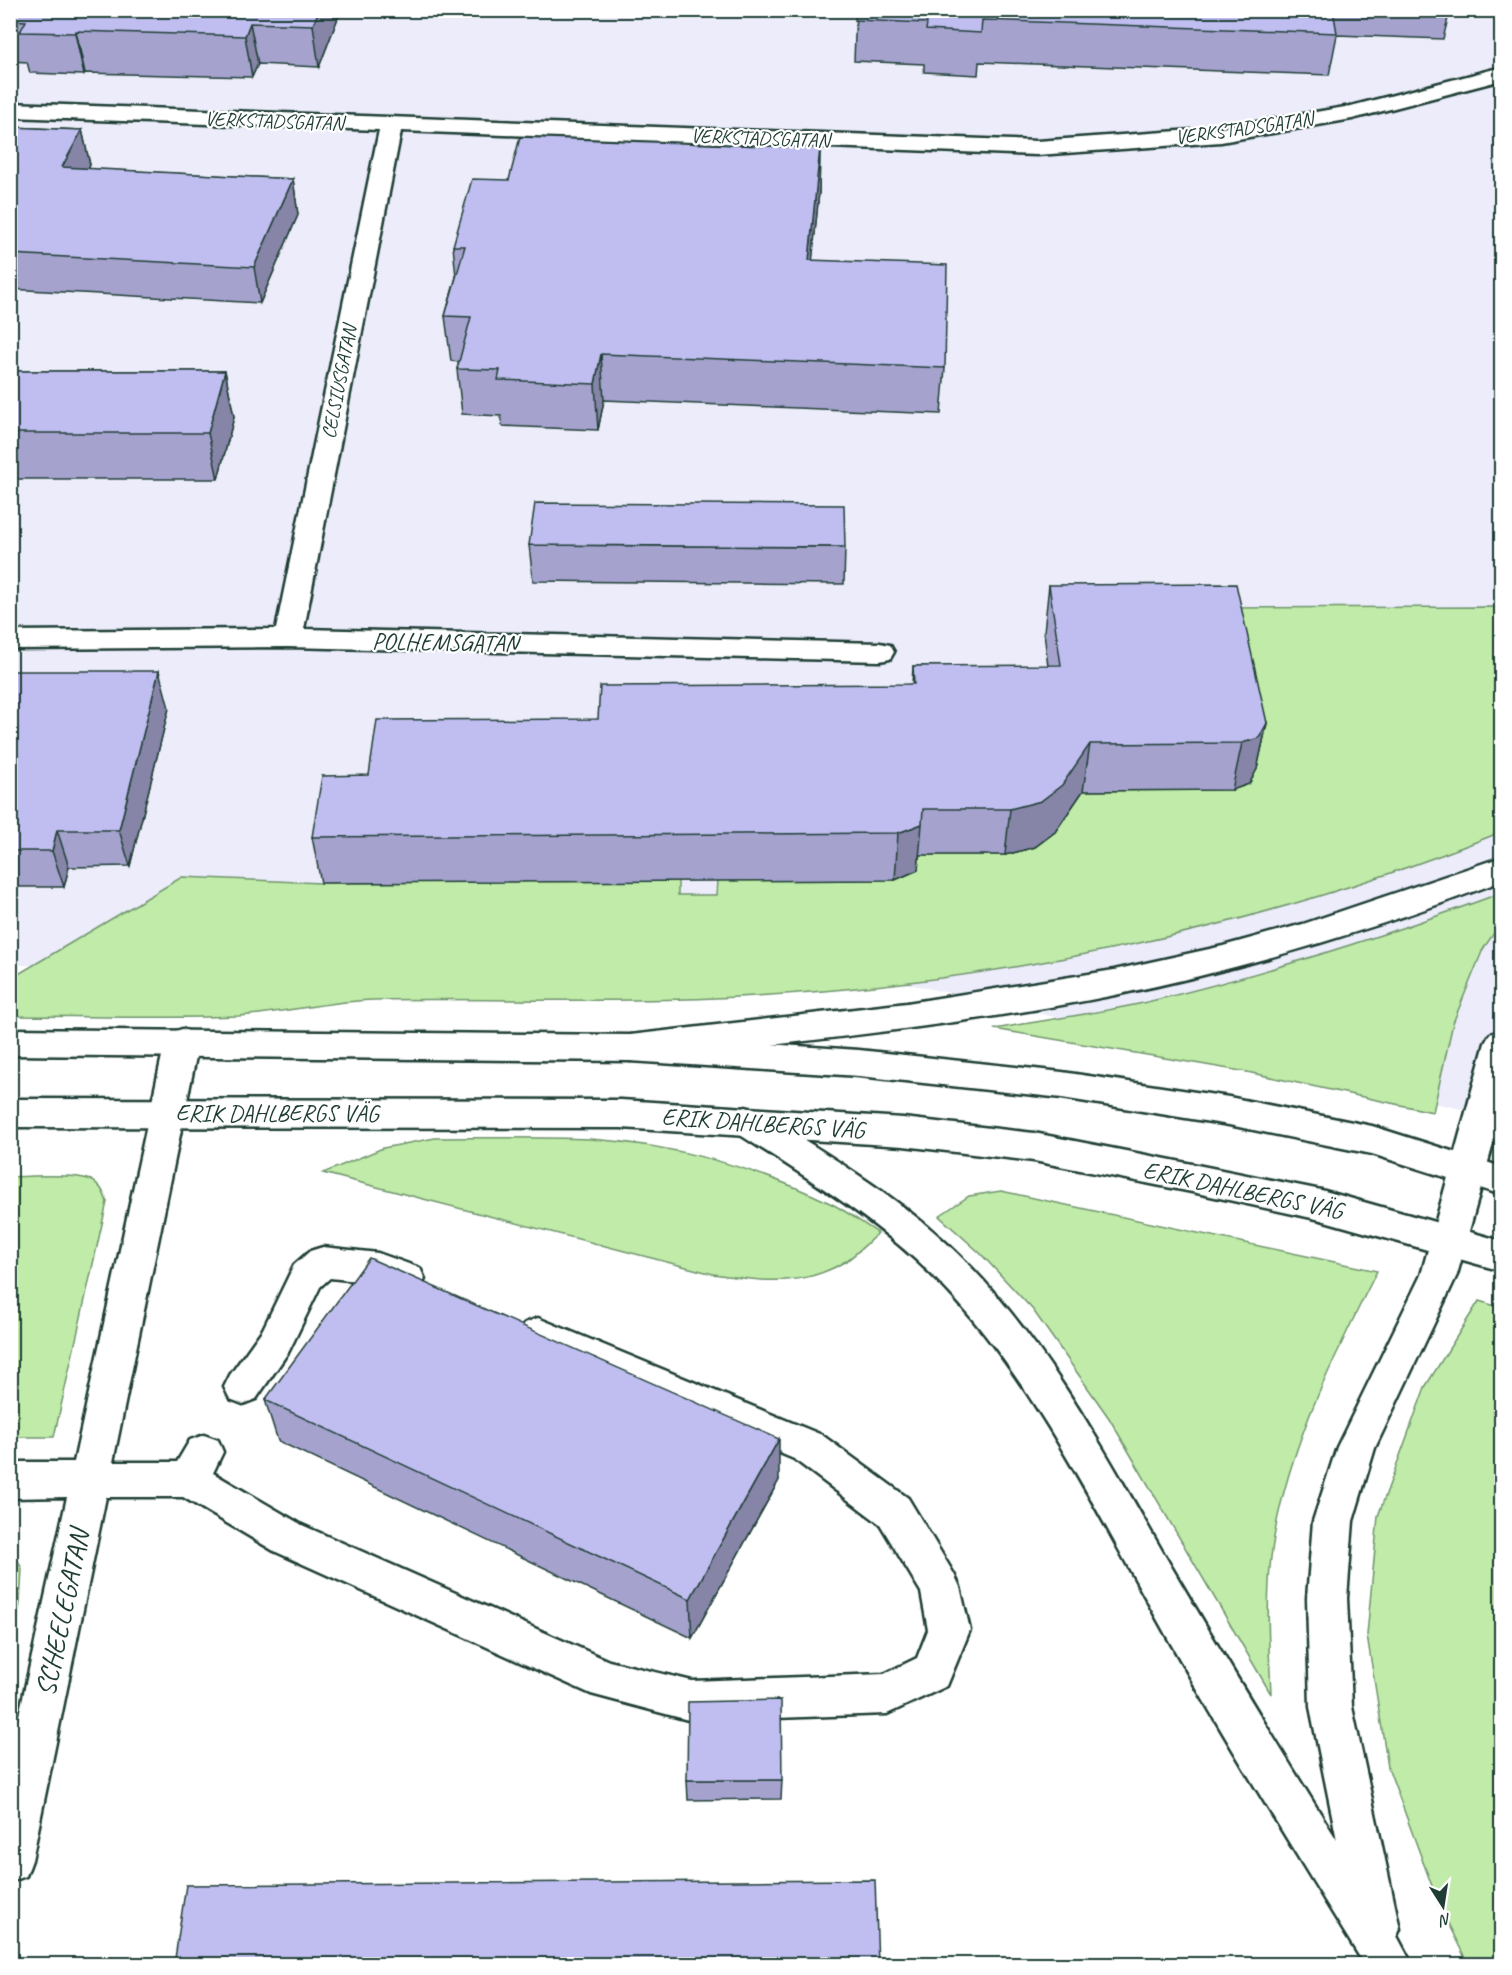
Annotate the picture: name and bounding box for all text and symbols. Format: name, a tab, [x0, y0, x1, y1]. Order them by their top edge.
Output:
street label: VERKSTADSGATAN	[204, 106, 347, 136]
street label: VERKSTADSGATAN	[1174, 106, 1317, 150]
street label: VERKSTADSGATAN	[690, 123, 833, 153]
street label: CELSIUSGATAN	[316, 320, 363, 441]
street label: POLHEMSGATAN	[372, 626, 522, 658]
street label: ERIK DAHLBERGS VÄG	[176, 1098, 381, 1128]
street label: ERIK DAHLBERGS VÄG	[661, 1101, 868, 1145]
street label: ERIK DAHLBERGS VÄG	[1141, 1154, 1348, 1226]
street label: SCHEELEGATAN	[27, 1523, 98, 1699]
north arrow	[1413, 1876, 1473, 1936]
text: N	[1436, 1909, 1453, 1931]

